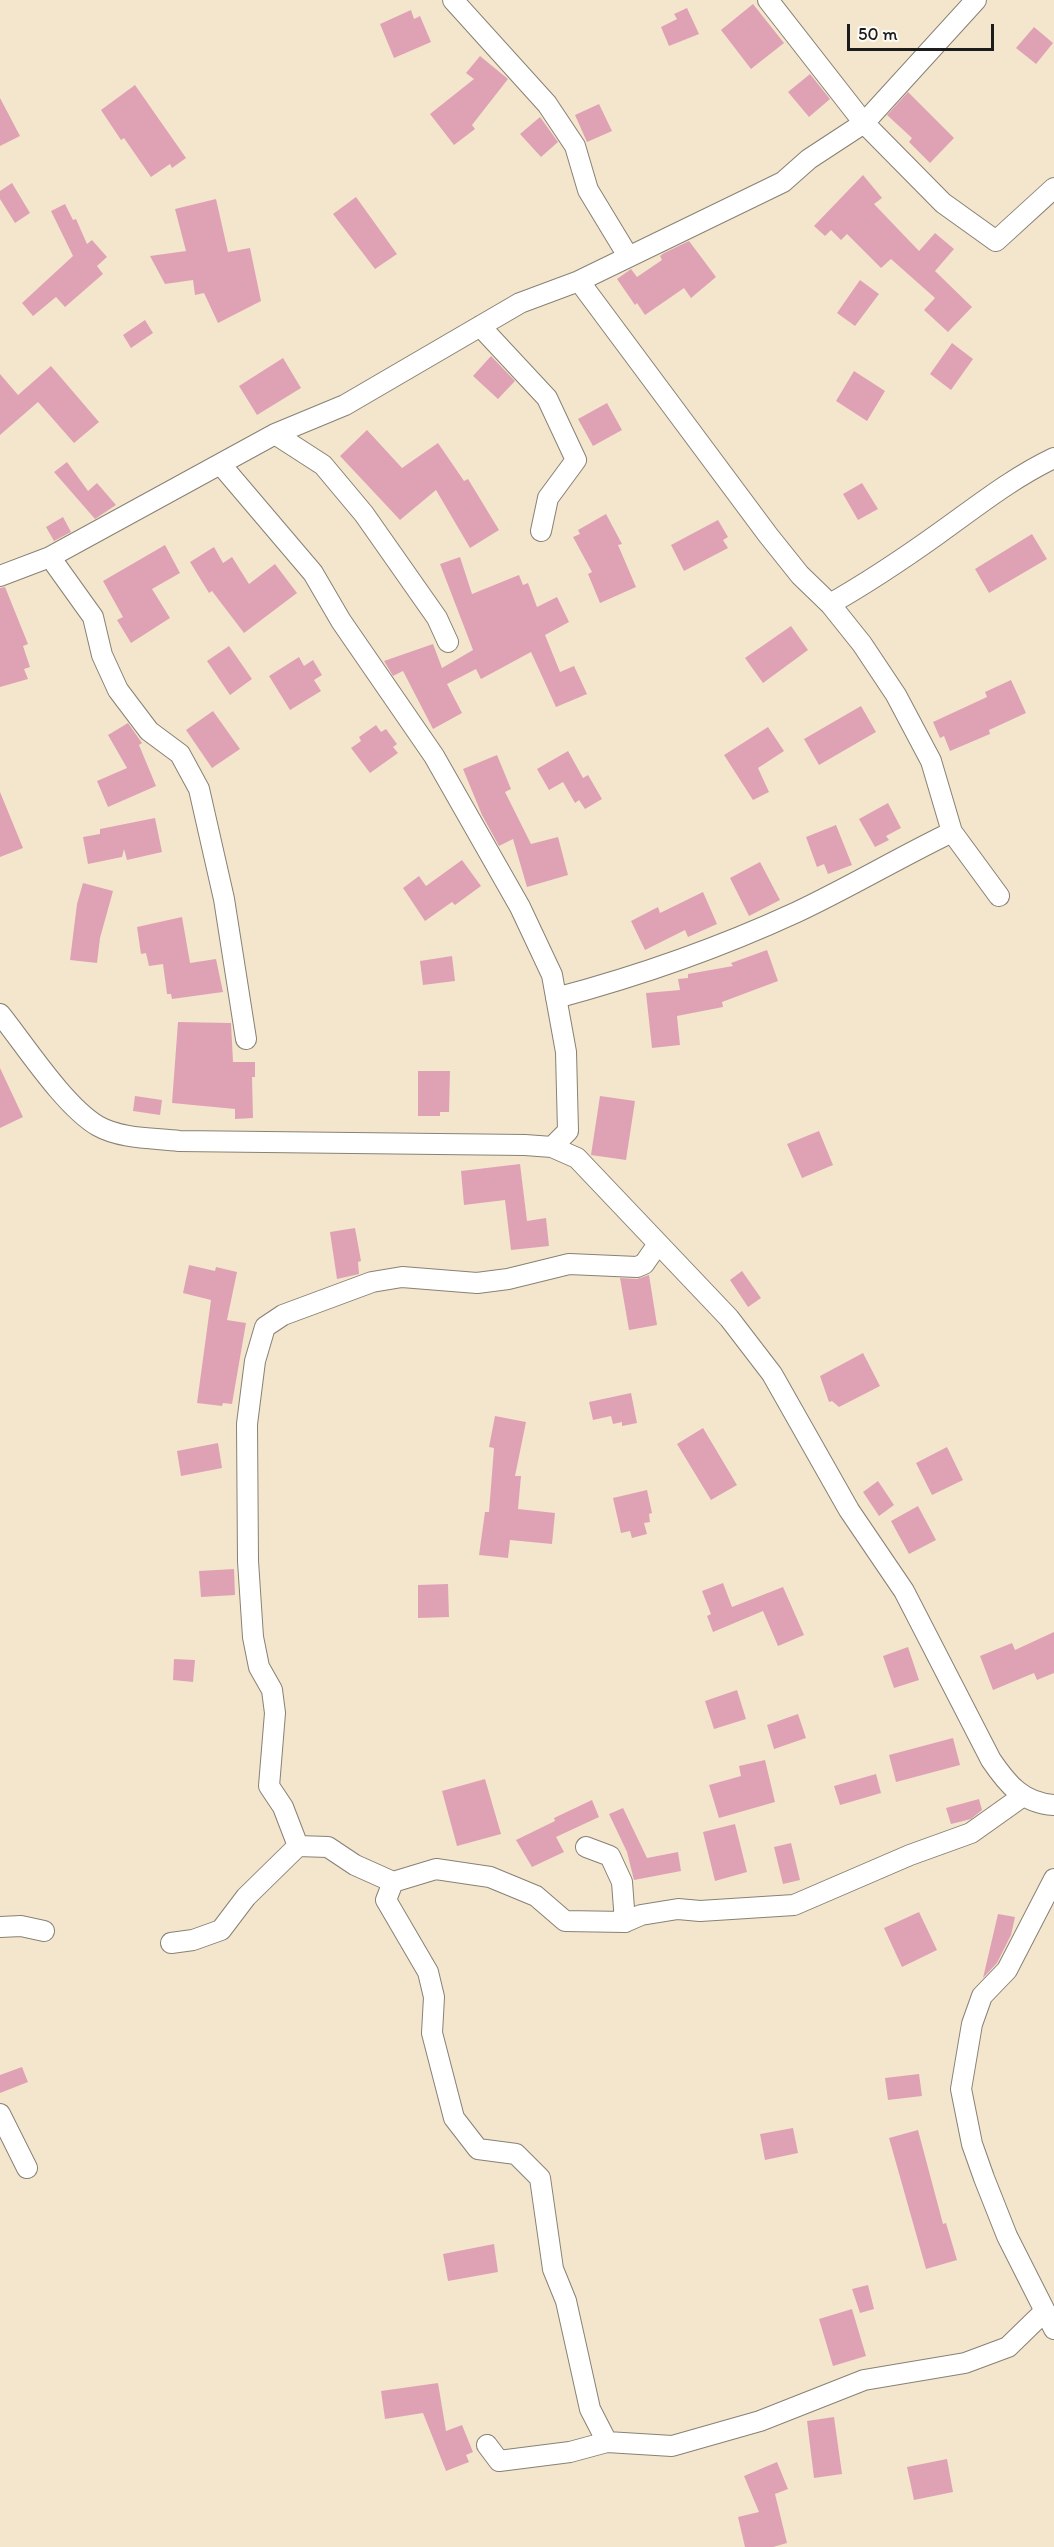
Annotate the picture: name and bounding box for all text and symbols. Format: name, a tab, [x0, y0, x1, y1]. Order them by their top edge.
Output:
scale bar	[850, 12, 997, 50]
text: 50 m	[858, 23, 898, 45]

